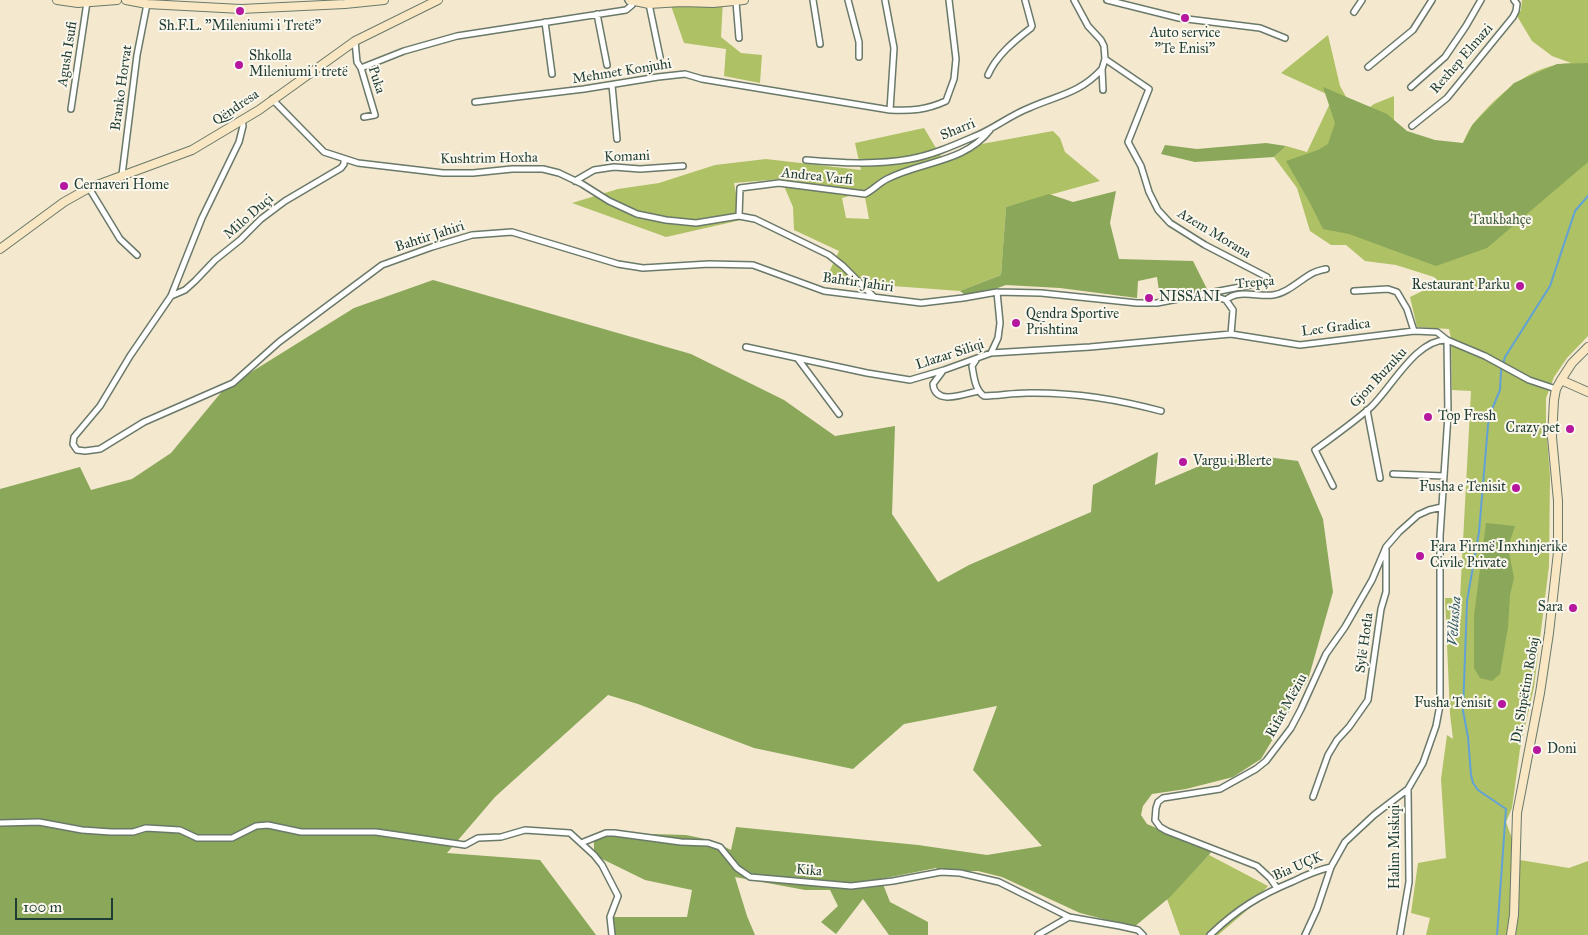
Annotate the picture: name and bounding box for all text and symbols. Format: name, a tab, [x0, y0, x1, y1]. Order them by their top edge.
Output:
marker: Sh.F.L. "Mileniumi i Tretë"	[234, 5, 246, 17]
marker: Auto service "Te Enisi"	[1179, 12, 1191, 24]
place label: Sh.F.L. "Mileniumi i Tretë"	[159, 19, 321, 35]
street label: Agush Isufi	[55, 20, 81, 88]
street label: Rexhep Elmazi	[1427, 21, 1497, 97]
place label: Auto service "Te Enisi"	[1150, 26, 1220, 58]
street label: Branko Horvat	[108, 44, 136, 132]
place label: Shkolla Mileniumi i tretë	[249, 49, 348, 82]
street label: Mehmet Konjuhi	[571, 56, 673, 88]
marker: Shkolla Mileniumi i tretë	[233, 59, 245, 71]
street label: Puka	[364, 64, 388, 96]
street label: Qëndresa	[210, 86, 262, 130]
street label: Sharri	[938, 115, 978, 145]
street label: Komani	[604, 148, 650, 166]
street label: Kushtrim Hoxha	[440, 150, 538, 168]
street label: Andrea Varfi	[780, 165, 854, 189]
place label: Cernaveri Home	[74, 178, 169, 194]
marker: Cernaveri Home	[58, 180, 70, 192]
street label: Milo Duçi	[221, 191, 277, 243]
street label: Azem Morana	[1174, 206, 1254, 262]
park label: Taukbahçe	[1471, 213, 1531, 229]
street label: Bahtir Jahiri	[393, 218, 467, 256]
street label: Bahtir Jahiri	[821, 270, 895, 296]
street label: Trepça	[1235, 273, 1275, 293]
place label: Restaurant Parku	[1412, 278, 1510, 294]
marker: Restaurant Parku	[1514, 280, 1526, 292]
place label: NISSANI	[1159, 290, 1220, 306]
marker: NISSANI	[1143, 292, 1155, 304]
place label: Qendra Sportive Prishtina	[1026, 307, 1119, 340]
street label: Lec Gradica	[1301, 315, 1371, 341]
marker: Qendra Sportive Prishtina	[1010, 317, 1022, 329]
street label: Llazar Siliqi	[914, 336, 986, 374]
street label: Gjon Buzuku	[1347, 344, 1411, 412]
place label: Top Fresh	[1438, 409, 1496, 425]
marker: Top Fresh	[1422, 411, 1434, 423]
place label: Crazy pet	[1505, 421, 1560, 437]
marker: Crazy pet	[1564, 423, 1576, 435]
place label: Vargu i Blerte	[1193, 454, 1272, 470]
marker: Vargu i Blerte	[1177, 456, 1189, 468]
place label: Fusha e Tenisit	[1419, 480, 1506, 496]
marker: Fusha e Tenisit	[1510, 482, 1522, 494]
place label: Fara Firmë Inxhinjerike Civile Private	[1430, 540, 1567, 572]
marker: Fara Firmë Inxhinjerike Civile Private	[1414, 550, 1426, 562]
water label: Vellusha	[1444, 596, 1466, 646]
place label: Sara	[1538, 600, 1563, 616]
marker: Sara	[1567, 602, 1579, 614]
street label: Sylë Hotla	[1352, 612, 1378, 674]
street label: Dr. Shpëtim Robaj	[1508, 636, 1544, 744]
street label: Rifat Mëziu	[1263, 671, 1311, 741]
place label: Fusha Tenisit	[1414, 696, 1492, 712]
marker: Fusha Tenisit	[1496, 698, 1508, 710]
place label: Doni	[1547, 742, 1577, 758]
marker: Doni	[1531, 744, 1543, 756]
street label: Halim Miskiqi	[1388, 805, 1404, 889]
street label: Bia UÇK	[1271, 849, 1325, 885]
street label: Kika	[795, 861, 823, 881]
scale bar	[18, 888, 115, 920]
text: 100 m	[23, 898, 62, 916]

